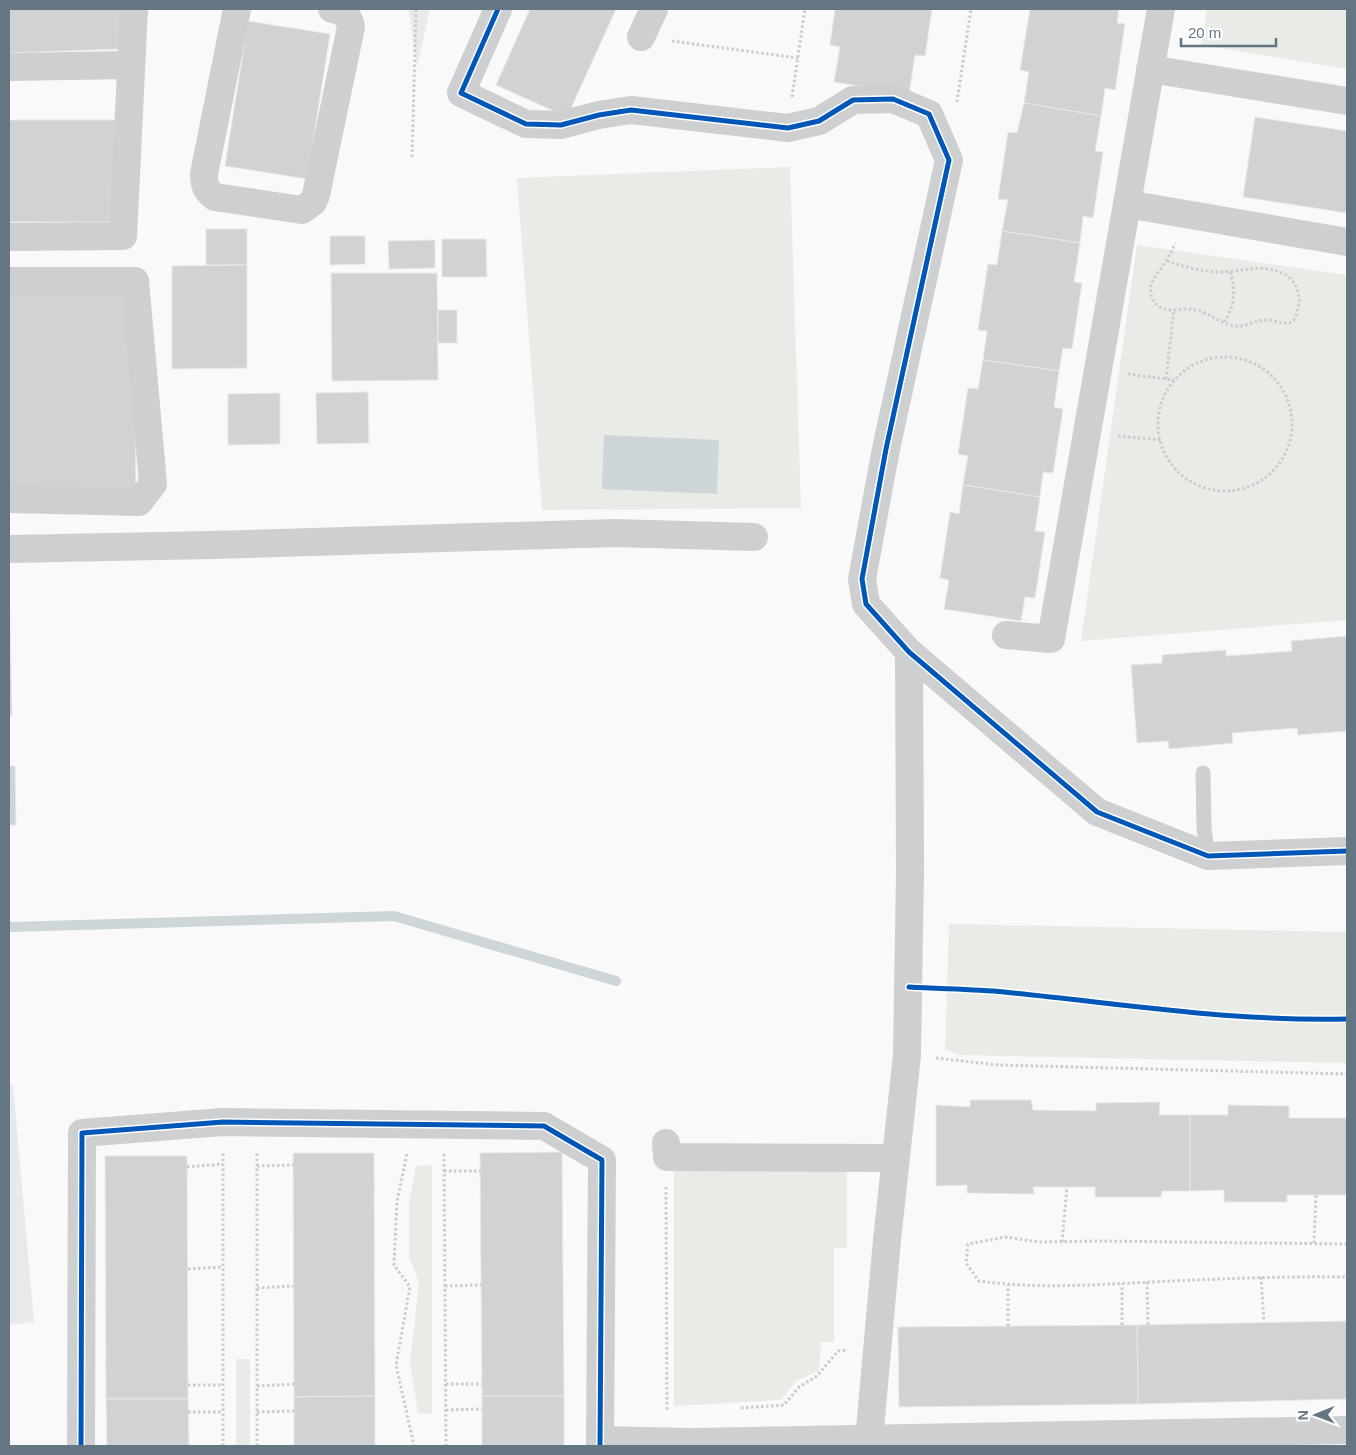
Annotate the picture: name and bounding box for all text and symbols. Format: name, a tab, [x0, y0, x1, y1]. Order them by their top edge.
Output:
scale bar	[1181, 15, 1276, 47]
text: 20 m	[1188, 24, 1221, 41]
north arrow	[1291, 1390, 1341, 1440]
text: N	[1295, 1410, 1311, 1420]

